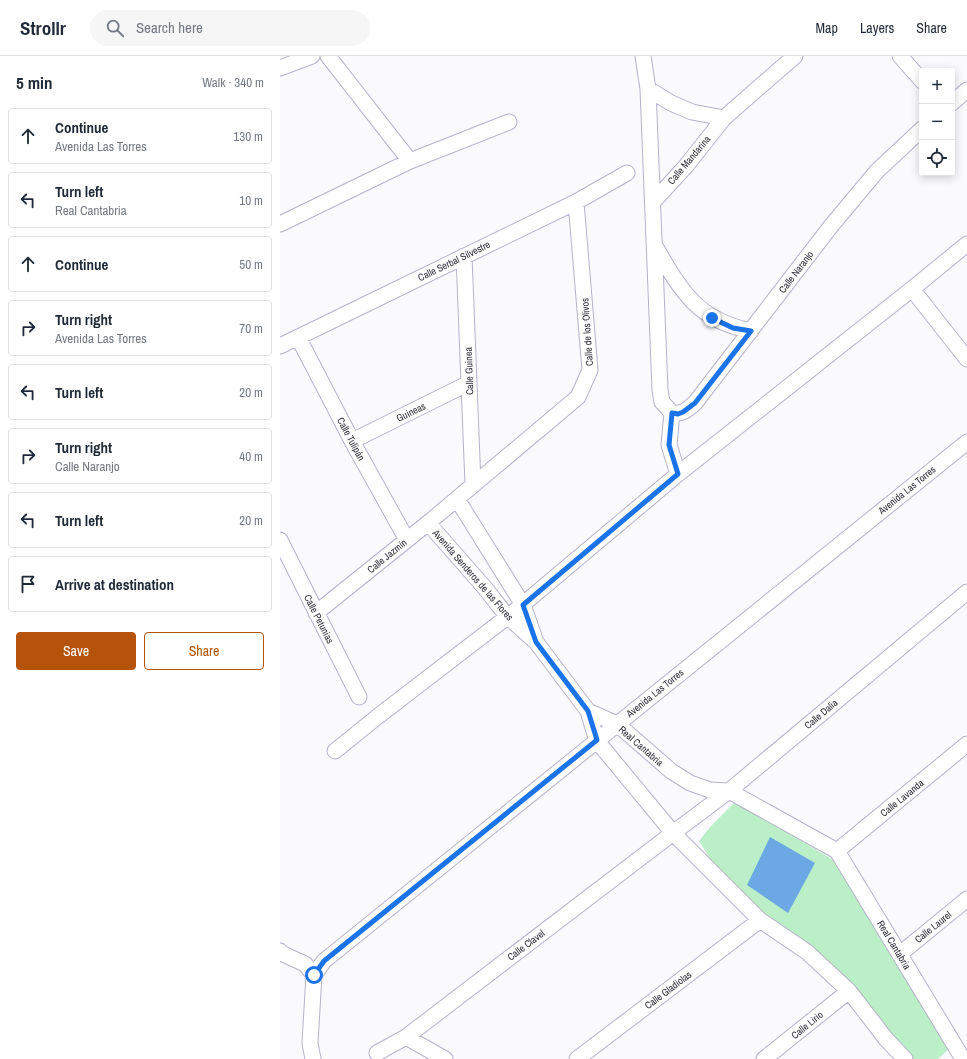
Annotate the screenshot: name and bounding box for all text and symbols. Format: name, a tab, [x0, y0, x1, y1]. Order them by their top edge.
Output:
search box	[90, 10, 370, 46]
text: Strollr	[20, 15, 66, 41]
icon: search	[104, 17, 126, 39]
text: Search here	[136, 17, 203, 38]
text: Map	[816, 19, 838, 37]
text: Layers	[860, 19, 894, 37]
text: Share	[916, 19, 947, 37]
map controls	[919, 68, 955, 176]
button: +	[919, 68, 955, 104]
text: 5 min	[16, 71, 52, 94]
text: Walk · 340 m	[202, 74, 264, 91]
button: −	[919, 104, 955, 140]
text: Continue	[55, 117, 108, 138]
icon: ahead	[17, 125, 39, 147]
text: 130 m	[233, 128, 263, 145]
street label: Calle Mandarina	[665, 132, 714, 187]
text: Avenida Las Torres	[55, 138, 146, 155]
button: locate	[919, 140, 955, 176]
text: Turn left	[55, 181, 103, 202]
icon: left	[17, 189, 39, 211]
text: 10 m	[239, 192, 263, 209]
text: Real Cantabria	[55, 202, 127, 219]
street label: Calle Serbal Silvestre	[416, 238, 493, 284]
street label: Calle Naranjo	[776, 248, 816, 296]
icon: ahead	[17, 253, 39, 275]
text: Continue	[55, 254, 108, 275]
text: 50 m	[239, 256, 263, 273]
street label: Calle de los Olivos	[578, 297, 596, 367]
text: Turn right	[55, 309, 112, 330]
route end	[703, 309, 721, 327]
icon: right	[17, 317, 39, 339]
text: 70 m	[239, 320, 263, 337]
text: Avenida Las Torres	[55, 330, 146, 347]
street label: Calle Guinea	[462, 346, 476, 395]
icon: left	[17, 381, 39, 403]
text: Turn left	[55, 382, 103, 403]
text: 20 m	[239, 384, 263, 401]
street label: Guineas	[394, 399, 428, 425]
street label: Calle Tulipán	[334, 415, 368, 463]
text: Turn right	[55, 437, 112, 458]
icon: right	[17, 445, 39, 467]
text: 40 m	[239, 448, 263, 465]
text: Calle Naranjo	[55, 458, 120, 475]
street label: Avenida Las Torres	[875, 463, 938, 518]
icon: left	[17, 509, 39, 531]
text: Turn left	[55, 510, 103, 531]
text: 20 m	[239, 512, 263, 529]
street label: Avenida Senderos de las Flores	[429, 526, 516, 623]
street label: Calle Jazmín	[364, 536, 410, 576]
icon: arrive	[17, 573, 39, 595]
text: Arrive at destination	[55, 574, 174, 595]
street label: Calle Petunias	[301, 592, 337, 646]
button: Save	[16, 632, 136, 670]
button: Share	[144, 632, 264, 670]
street label: Avenida Las Torres	[623, 666, 686, 721]
street label: Calle Dalia	[801, 696, 841, 732]
street label: Real Cantabria	[616, 723, 666, 769]
street label: Calle Lavanda	[878, 776, 927, 820]
street label: Calle Laurel	[912, 908, 954, 946]
street label: Real Cantabria	[874, 918, 914, 972]
street label: Calle Clavel	[505, 927, 548, 963]
route start	[305, 966, 323, 984]
street label: Calle Gladiolas	[642, 968, 694, 1012]
street label: Calle Lirio	[788, 1008, 826, 1042]

